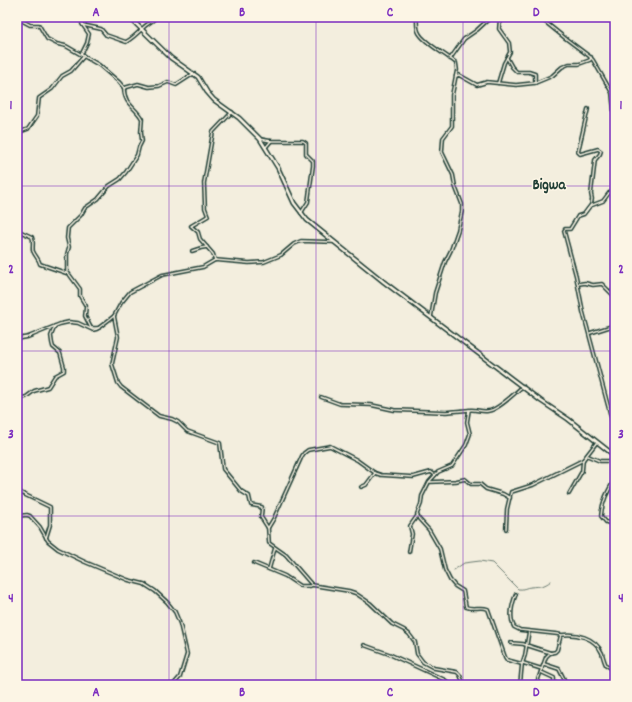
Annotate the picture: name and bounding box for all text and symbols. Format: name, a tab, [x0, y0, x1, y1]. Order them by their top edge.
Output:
text: A	[92, 4, 100, 23]
text: B	[239, 4, 245, 23]
text: C	[387, 4, 394, 23]
text: D	[533, 4, 540, 23]
text: 1	[10, 97, 13, 116]
text: 1	[620, 97, 623, 116]
district label: Bigwa	[532, 175, 567, 197]
text: 2	[8, 261, 14, 280]
text: 2	[618, 261, 624, 280]
text: 3	[8, 426, 14, 445]
text: 3	[618, 426, 624, 445]
text: 4	[8, 590, 14, 609]
text: 4	[618, 590, 624, 609]
text: A	[92, 684, 100, 702]
text: B	[239, 684, 245, 702]
text: C	[387, 684, 394, 702]
text: D	[533, 684, 540, 702]

